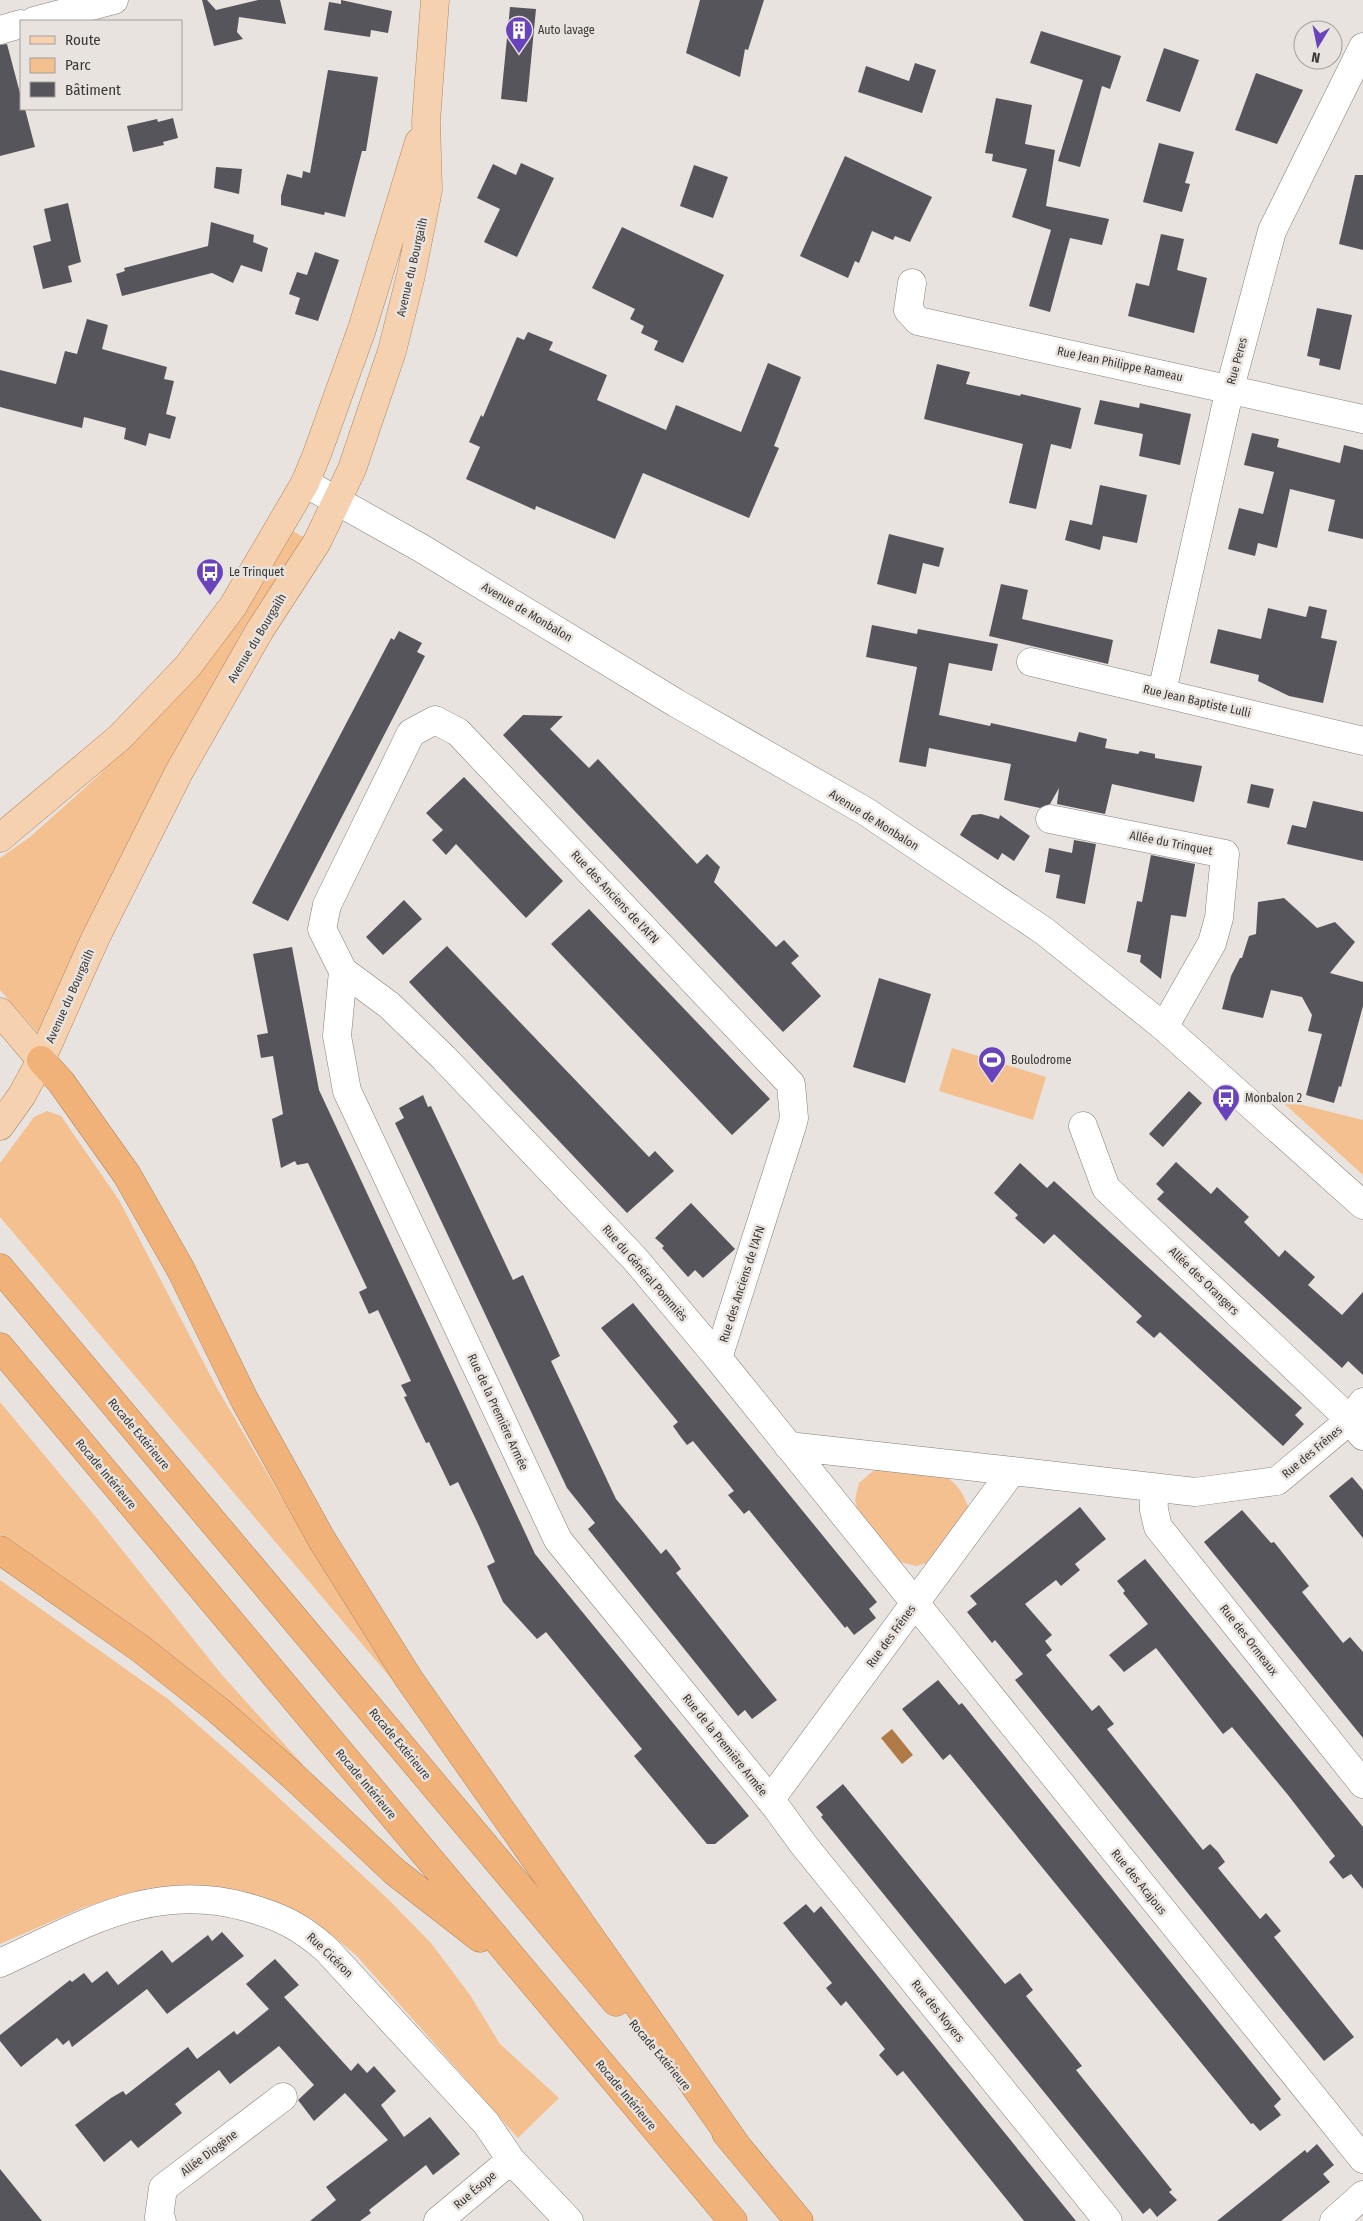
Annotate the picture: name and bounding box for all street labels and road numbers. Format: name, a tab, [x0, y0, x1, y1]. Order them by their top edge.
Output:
street label: Avenue du Bourgailh	[394, 216, 430, 318]
street label: Rue Peres	[1224, 336, 1250, 386]
street label: Rue Jean Philippe Rameau	[1056, 344, 1184, 384]
street label: Avenue de Monbalon	[479, 579, 575, 645]
street label: Avenue du Bourgailh	[225, 591, 289, 685]
street label: Rue Jean Baptiste Lulli	[1142, 682, 1252, 720]
street label: Avenue de Monbalon	[827, 787, 921, 853]
street label: Allée du Trinquet	[1128, 828, 1214, 858]
street label: Rue des Anciens de l'AFN	[568, 848, 662, 946]
street label: Avenue du Bourgailh	[43, 947, 97, 1045]
street label: Rue du Général Pommiès	[600, 1222, 690, 1324]
street label: Rue des Anciens de l'AFN	[716, 1224, 768, 1344]
street label: Allée des Orangers	[1166, 1244, 1242, 1318]
street label: Rue de la Première Armée	[465, 1352, 531, 1472]
street label: Rocade Extérieure	[105, 1396, 173, 1472]
street label: Rue des Frênes	[1279, 1423, 1345, 1481]
street label: Rocade Intérieure	[73, 1436, 139, 1512]
street label: Rue des Frênes	[864, 1602, 918, 1670]
street label: Rue des Ormeaux	[1217, 1602, 1281, 1679]
street label: Rue de la Première Armée	[680, 1691, 770, 1799]
street label: Rocade Extérieure	[366, 1706, 434, 1782]
street label: Rocade Intérieure	[333, 1746, 399, 1822]
street label: Rue des Acajous	[1108, 1847, 1170, 1917]
street label: Rue Cicéron	[304, 1930, 356, 1980]
street label: Rue des Noyers	[909, 1977, 967, 2045]
street label: Rocade Extérieure	[626, 2017, 694, 2093]
street label: Rocade Intérieure	[593, 2057, 659, 2133]
street label: Allée Diogène	[178, 2127, 240, 2179]
street label: Rue Ésope	[450, 2167, 499, 2212]

